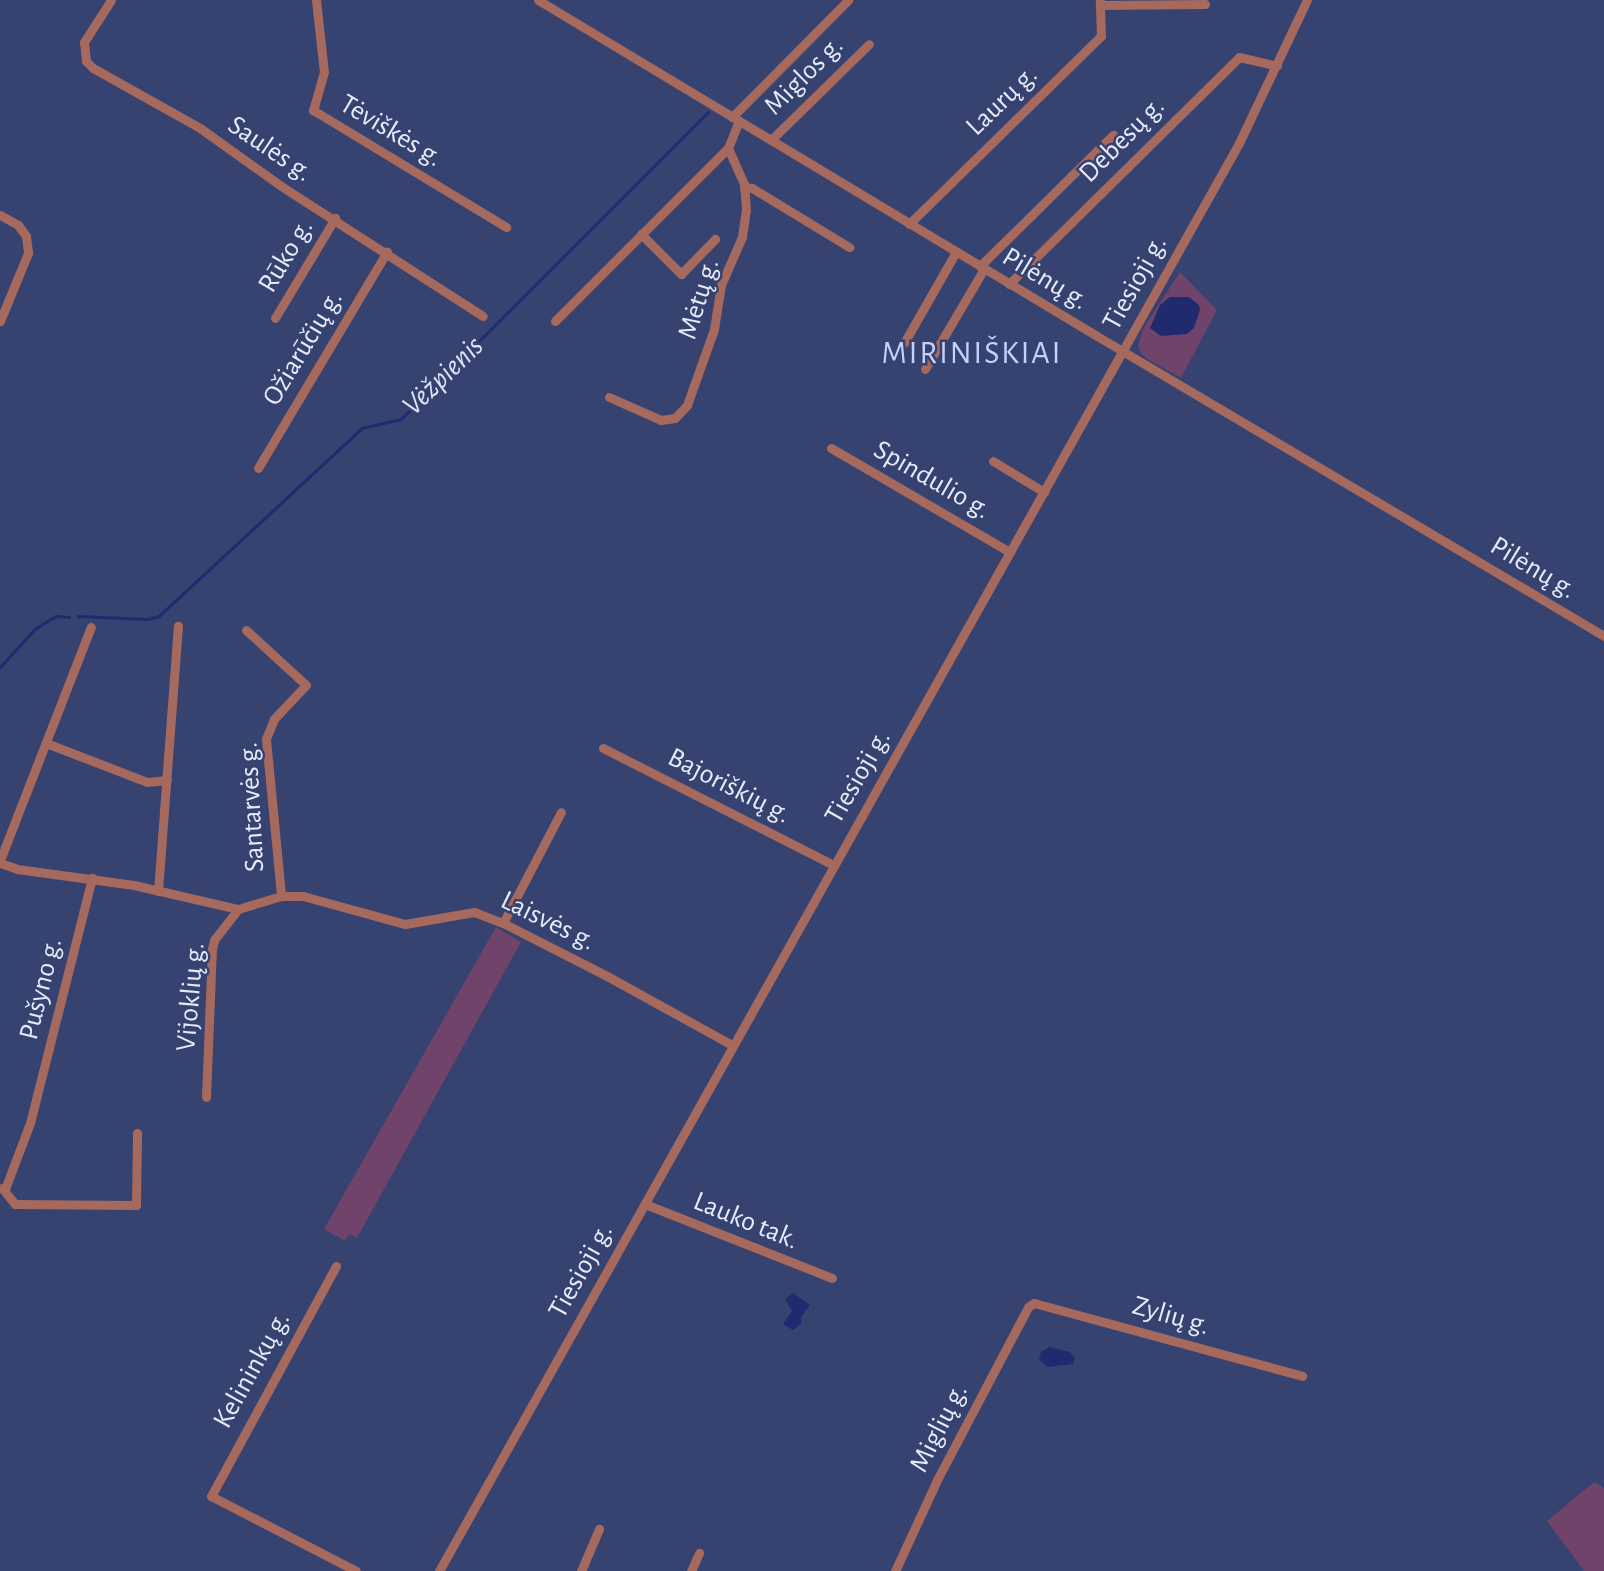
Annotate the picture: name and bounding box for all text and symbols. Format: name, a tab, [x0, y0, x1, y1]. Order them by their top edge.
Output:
street label: Miglos g.	[757, 29, 851, 123]
street label: Laurų g.	[959, 59, 1045, 143]
street label: Tėviškės g.	[333, 87, 449, 175]
street label: Debesų g.	[1072, 90, 1172, 190]
street label: Saulės g.	[221, 109, 319, 189]
street label: Rūko g.	[251, 213, 321, 299]
street label: Tiesioji g.	[1095, 230, 1175, 336]
street label: Pilėnų g.	[996, 240, 1094, 318]
street label: Mėtų g.	[671, 255, 727, 343]
street label: Ožiarūčių g.	[255, 284, 351, 412]
water label: Vėžpienis	[395, 329, 491, 423]
district label: MIRINIŠKIAI	[883, 334, 1061, 372]
street label: Spindulio g.	[867, 433, 997, 527]
street label: Pilėnų g.	[1484, 529, 1582, 607]
street label: Tiesioji g.	[818, 724, 898, 830]
street label: Santarvės g.	[232, 741, 272, 873]
street label: Bajoriškių g.	[662, 741, 796, 831]
street label: Laisvės g.	[495, 884, 601, 958]
street label: Pušyno g.	[12, 935, 70, 1043]
street label: Vijoklių g.	[170, 941, 212, 1053]
street label: Lauko tak.	[688, 1185, 804, 1257]
street label: Tiesioji g.	[541, 1218, 621, 1324]
street label: Zylių g.	[1128, 1289, 1214, 1343]
street label: Kelininkų g.	[206, 1306, 298, 1434]
street label: Miglių g.	[902, 1378, 976, 1478]

